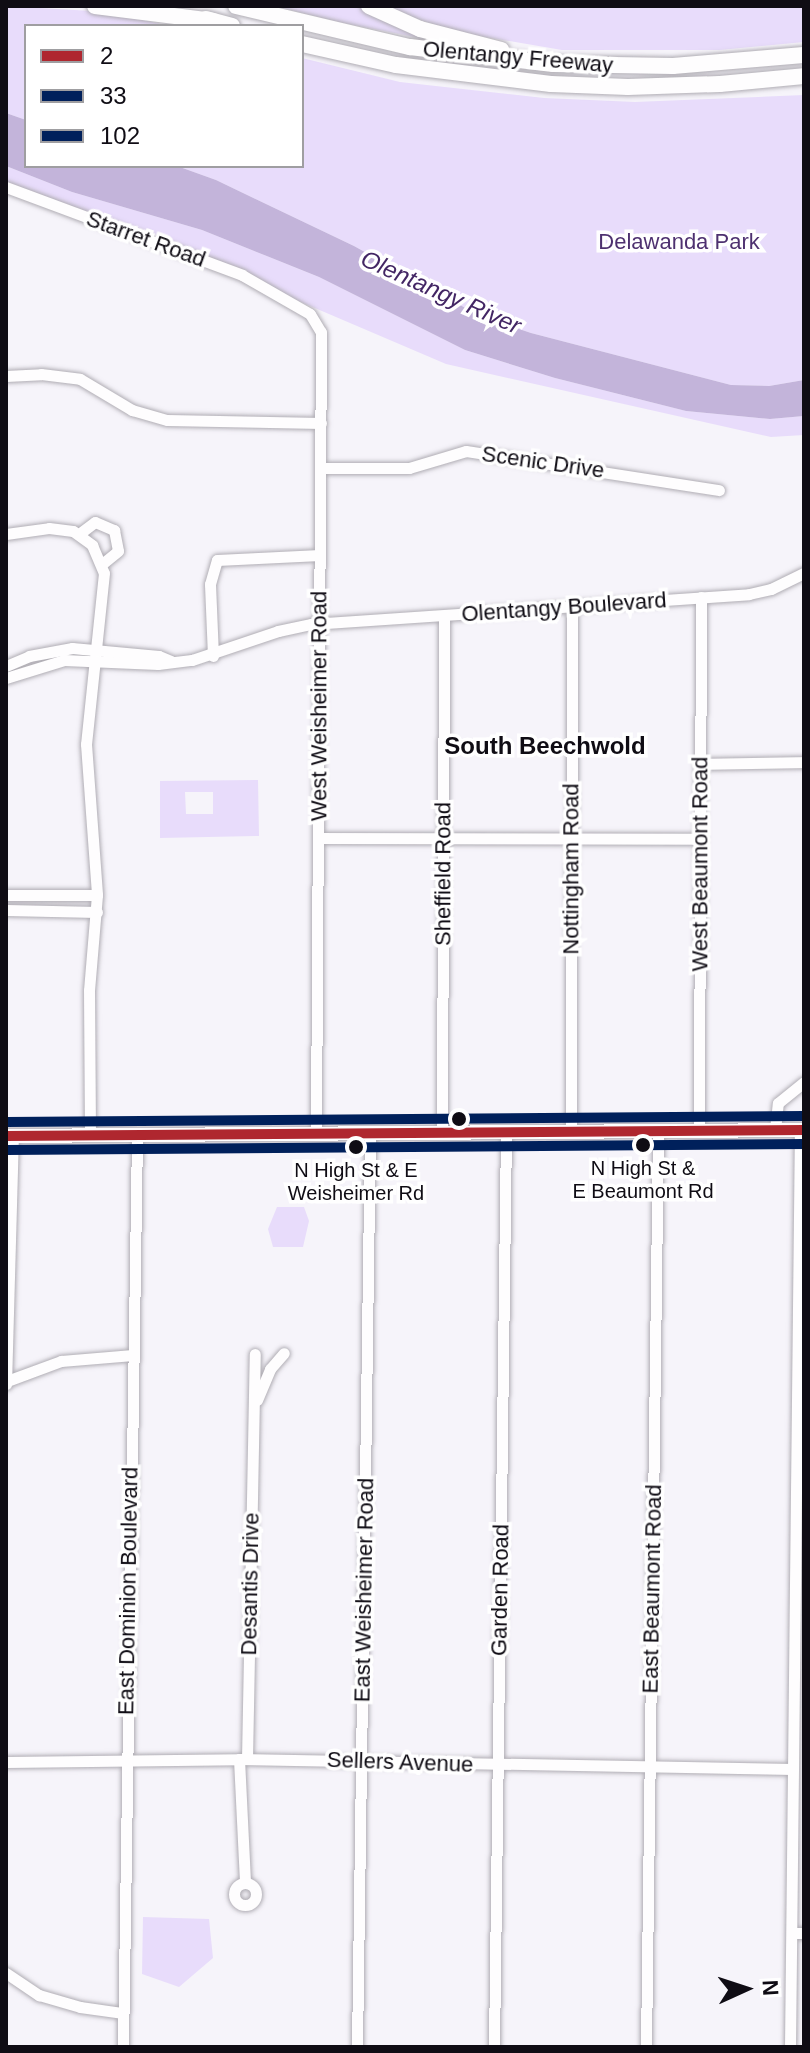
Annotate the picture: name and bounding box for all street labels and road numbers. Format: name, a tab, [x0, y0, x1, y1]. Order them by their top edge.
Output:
street label: Olentangy Freeway	[422, 36, 614, 78]
street label: Starret Road	[83, 205, 209, 273]
street label: Scenic Drive	[480, 440, 606, 484]
street label: Olentangy Boulevard	[461, 587, 667, 627]
street label: West Weisheimer Road	[306, 591, 332, 821]
street label: West Beaumont Road	[687, 757, 713, 971]
street label: Nottingham Road	[558, 783, 584, 955]
street label: Sheffield Road	[430, 802, 456, 946]
street label: East Dominion Boulevard	[113, 1467, 143, 1715]
street label: East Weisheimer Road	[349, 1477, 379, 1703]
street label: East Beaumont Road	[637, 1484, 667, 1694]
street label: Desantis Drive	[236, 1512, 264, 1656]
street label: Garden Road	[486, 1524, 514, 1656]
street label: Sellers Avenue	[326, 1746, 474, 1778]

